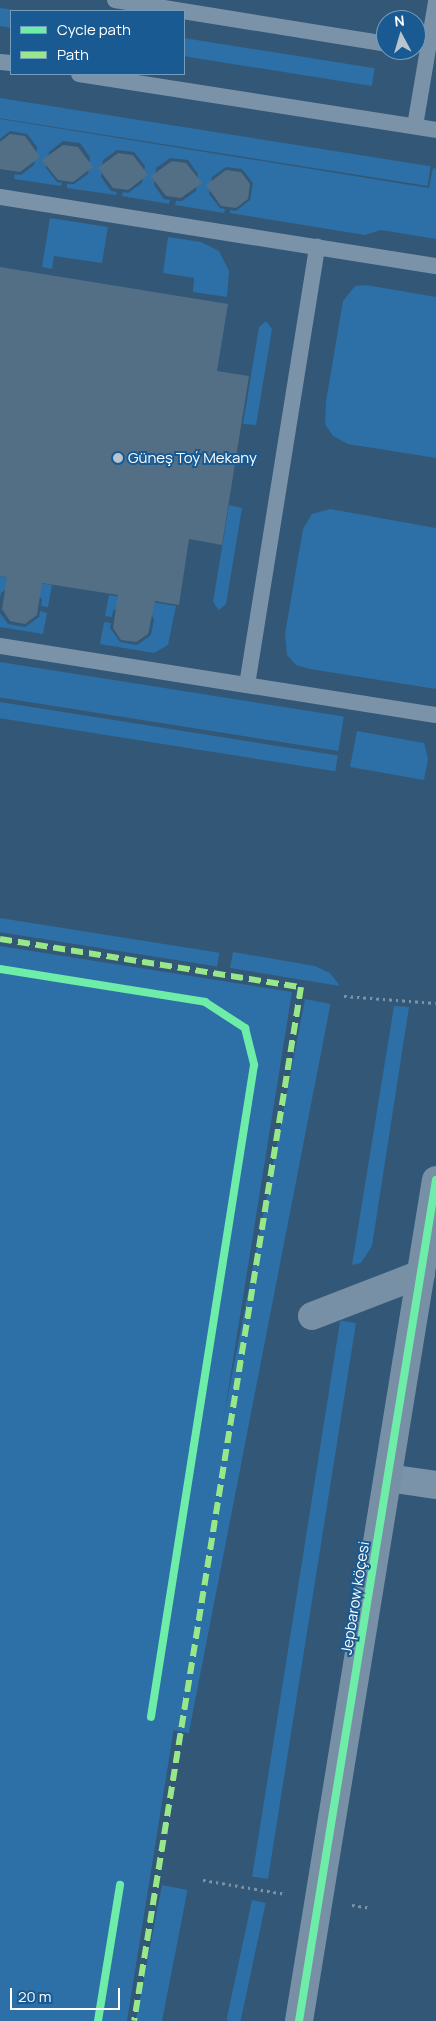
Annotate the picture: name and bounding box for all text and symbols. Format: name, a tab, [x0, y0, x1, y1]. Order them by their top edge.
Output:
legend	[10, 10, 185, 75]
north arrow	[376, 10, 426, 60]
text: N	[393, 11, 405, 31]
text: Cycle path	[57, 19, 131, 40]
text: Path	[57, 44, 89, 65]
place label: Güneş Toý Mekany	[128, 449, 257, 467]
marker: Güneş Toý Mekany	[112, 452, 124, 464]
street label: Jepbarow köçesi	[337, 1540, 373, 1656]
scale bar	[12, 1978, 122, 2010]
text: 20 m	[18, 1986, 51, 2007]

